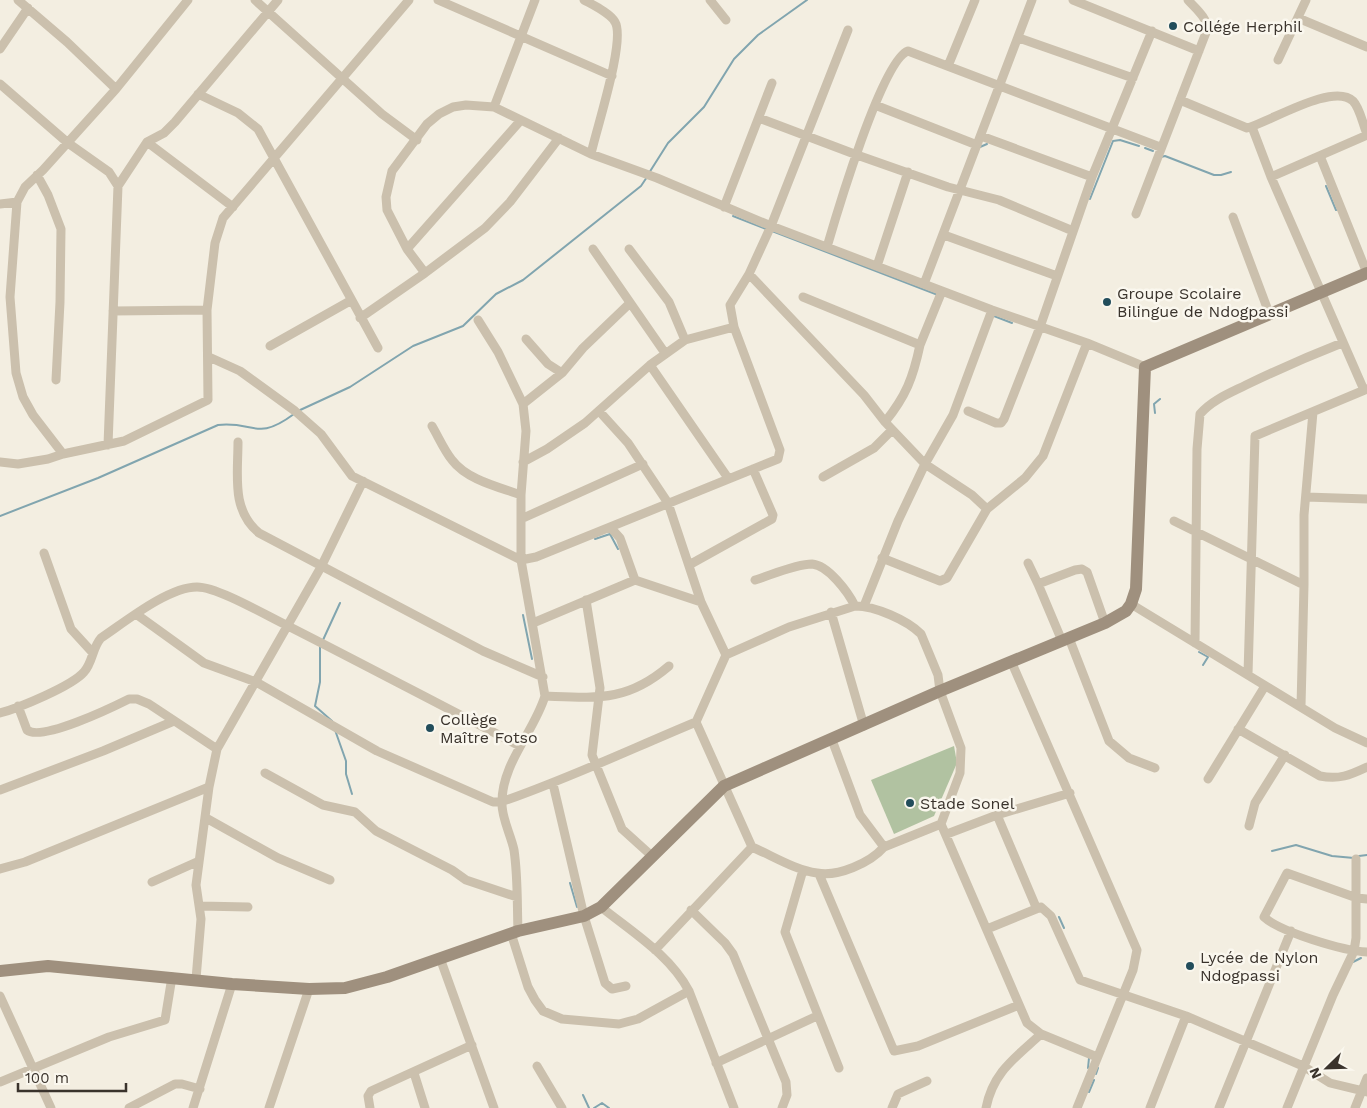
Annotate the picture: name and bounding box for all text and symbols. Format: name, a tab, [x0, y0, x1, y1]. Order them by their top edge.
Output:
place label: Collége Herphil	[1183, 17, 1302, 36]
marker: Collége Herphil	[1167, 20, 1179, 32]
place label: Groupe Scolaire Bilingue de Ndogpassi	[1117, 284, 1289, 321]
marker: Groupe Scolaire Bilingue de Ndogpassi	[1101, 296, 1113, 308]
place label: Collège Maître Fotso	[440, 710, 538, 747]
marker: Collège Maître Fotso	[424, 722, 436, 734]
place label: Stade Sonel	[920, 794, 1015, 813]
marker: Stade Sonel	[904, 797, 916, 809]
place label: Lycée de Nylon Ndogpassi	[1200, 948, 1318, 985]
marker: Lycée de Nylon Ndogpassi	[1184, 960, 1196, 972]
north arrow	[1302, 1043, 1352, 1093]
scale bar	[18, 1060, 125, 1092]
text: N	[1306, 1065, 1324, 1081]
text: 100 m	[25, 1069, 69, 1087]

